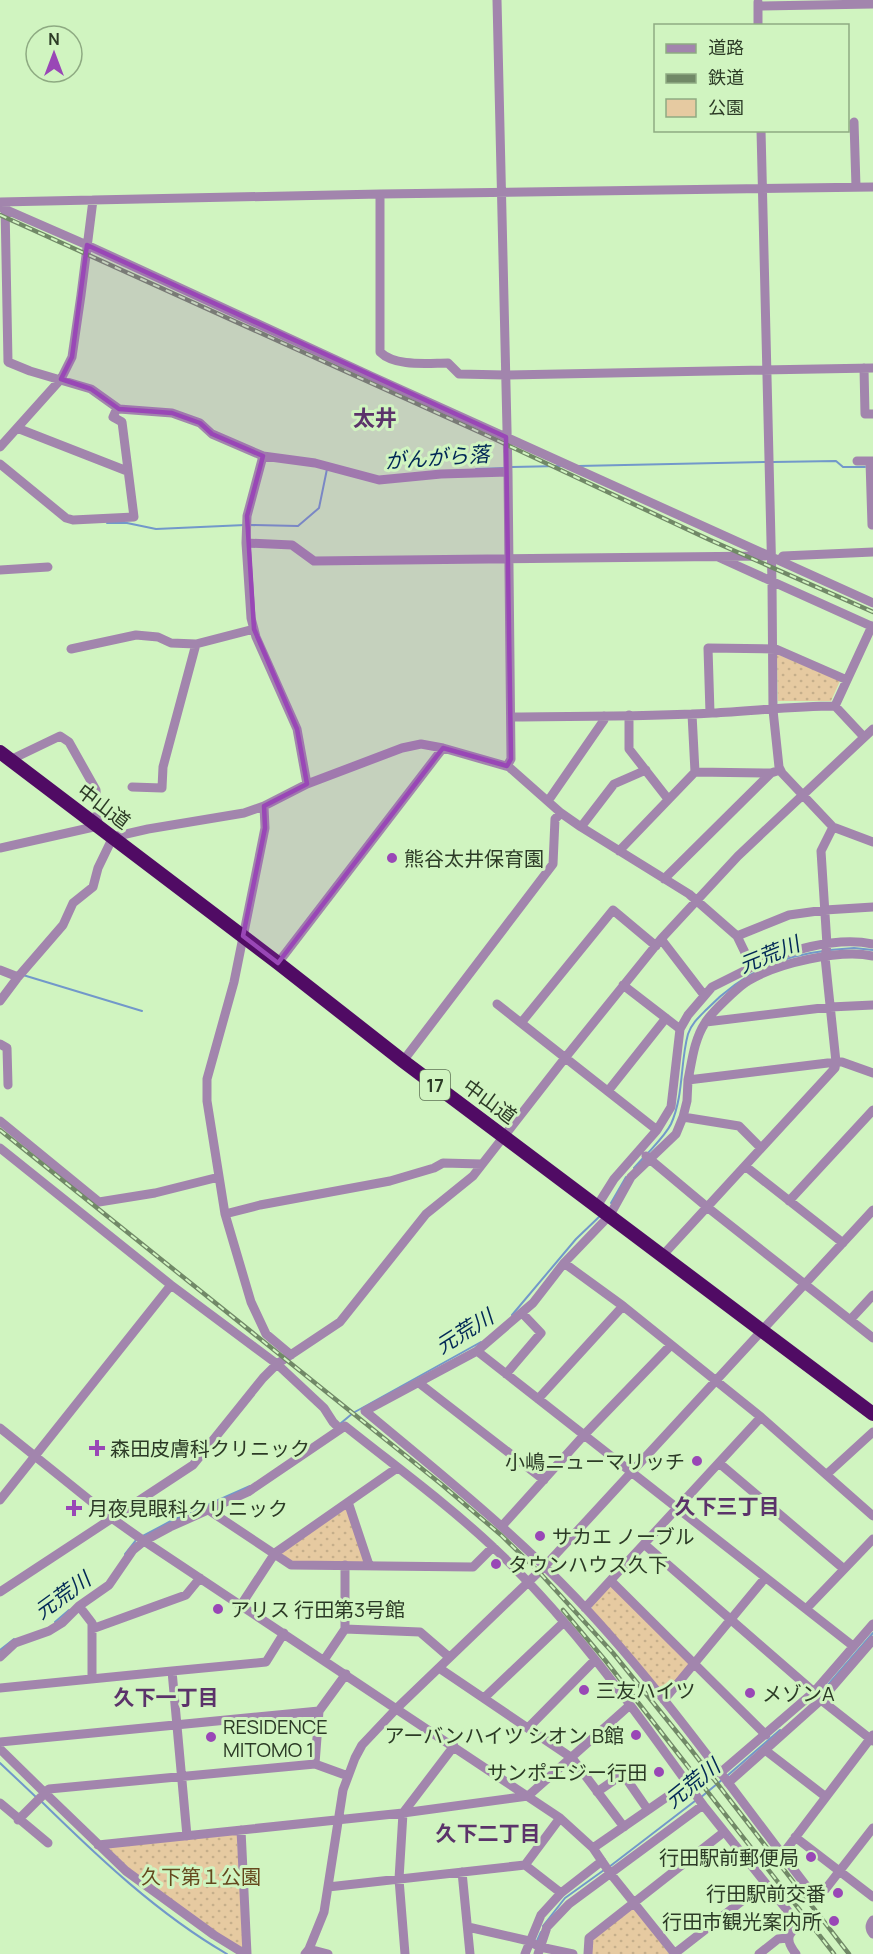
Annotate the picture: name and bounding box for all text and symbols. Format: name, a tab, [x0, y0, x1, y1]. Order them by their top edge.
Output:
north arrow	[24, 24, 84, 84]
legend	[654, 24, 849, 132]
text: N	[48, 28, 60, 50]
text: 道路	[708, 35, 744, 59]
text: 鉄道	[708, 65, 744, 89]
text: 公園	[708, 95, 744, 119]
district label: 太井	[353, 403, 397, 433]
water label: がんがら落	[384, 439, 493, 475]
street label: 中山道	[72, 777, 136, 835]
place label: 熊谷太井保育園	[404, 845, 544, 872]
marker: 熊谷太井保育園	[385, 851, 399, 865]
water label: 元荒川	[735, 928, 805, 979]
road number: 17	[420, 1070, 450, 1100]
street label: 中山道	[458, 1072, 522, 1130]
water label: 元荒川	[430, 1301, 500, 1360]
place label: 森田皮膚科クリニック	[110, 1435, 310, 1462]
marker: 森田皮膚科クリニック	[88, 1439, 106, 1457]
place label: 小嶋ニューマリッチ	[505, 1448, 685, 1475]
marker: 小嶋ニューマリッチ	[690, 1454, 704, 1468]
district label: 久下三丁目	[675, 1492, 780, 1520]
place label: 月夜見眼科クリニック	[88, 1495, 288, 1522]
marker: 月夜見眼科クリニック	[65, 1499, 83, 1517]
place label: サカエ ノーブル	[552, 1523, 695, 1550]
marker: サカエ ノーブル	[533, 1529, 547, 1543]
place label: タウンハウス久下	[508, 1551, 668, 1578]
marker: タウンハウス久下	[489, 1557, 503, 1571]
water label: 元荒川	[28, 1564, 97, 1625]
place label: アリス 行田第3号館	[230, 1596, 405, 1623]
marker: アリス 行田第3号館	[211, 1602, 225, 1616]
place label: 三友ハイツ	[596, 1677, 696, 1704]
place label: メゾンA	[762, 1680, 835, 1707]
district label: 久下一丁目	[114, 1683, 219, 1711]
marker: 三友ハイツ	[577, 1683, 591, 1697]
marker: メゾンA	[743, 1686, 757, 1700]
place label: RESIDENCE MITOMO 1	[223, 1713, 328, 1763]
place label: アーバンハイツ シオン B館	[385, 1722, 624, 1749]
marker: アーバンハイツ シオン B館	[629, 1728, 643, 1742]
marker: RESIDENCE MITOMO 1	[204, 1730, 218, 1744]
water label: 元荒川	[659, 1751, 727, 1814]
place label: サンポエジー行田	[487, 1759, 647, 1786]
marker: サンポエジー行田	[652, 1765, 666, 1779]
district label: 久下二丁目	[436, 1819, 541, 1847]
place label: 行田駅前郵便局	[659, 1844, 799, 1871]
marker: 行田駅前郵便局	[804, 1850, 818, 1864]
park label: 久下第１公園	[141, 1863, 261, 1890]
place label: 行田駅前交番	[706, 1880, 826, 1907]
marker: 行田駅前交番	[831, 1886, 845, 1900]
place label: 行田市観光案内所	[662, 1908, 822, 1935]
marker: 行田市観光案内所	[827, 1914, 841, 1928]

